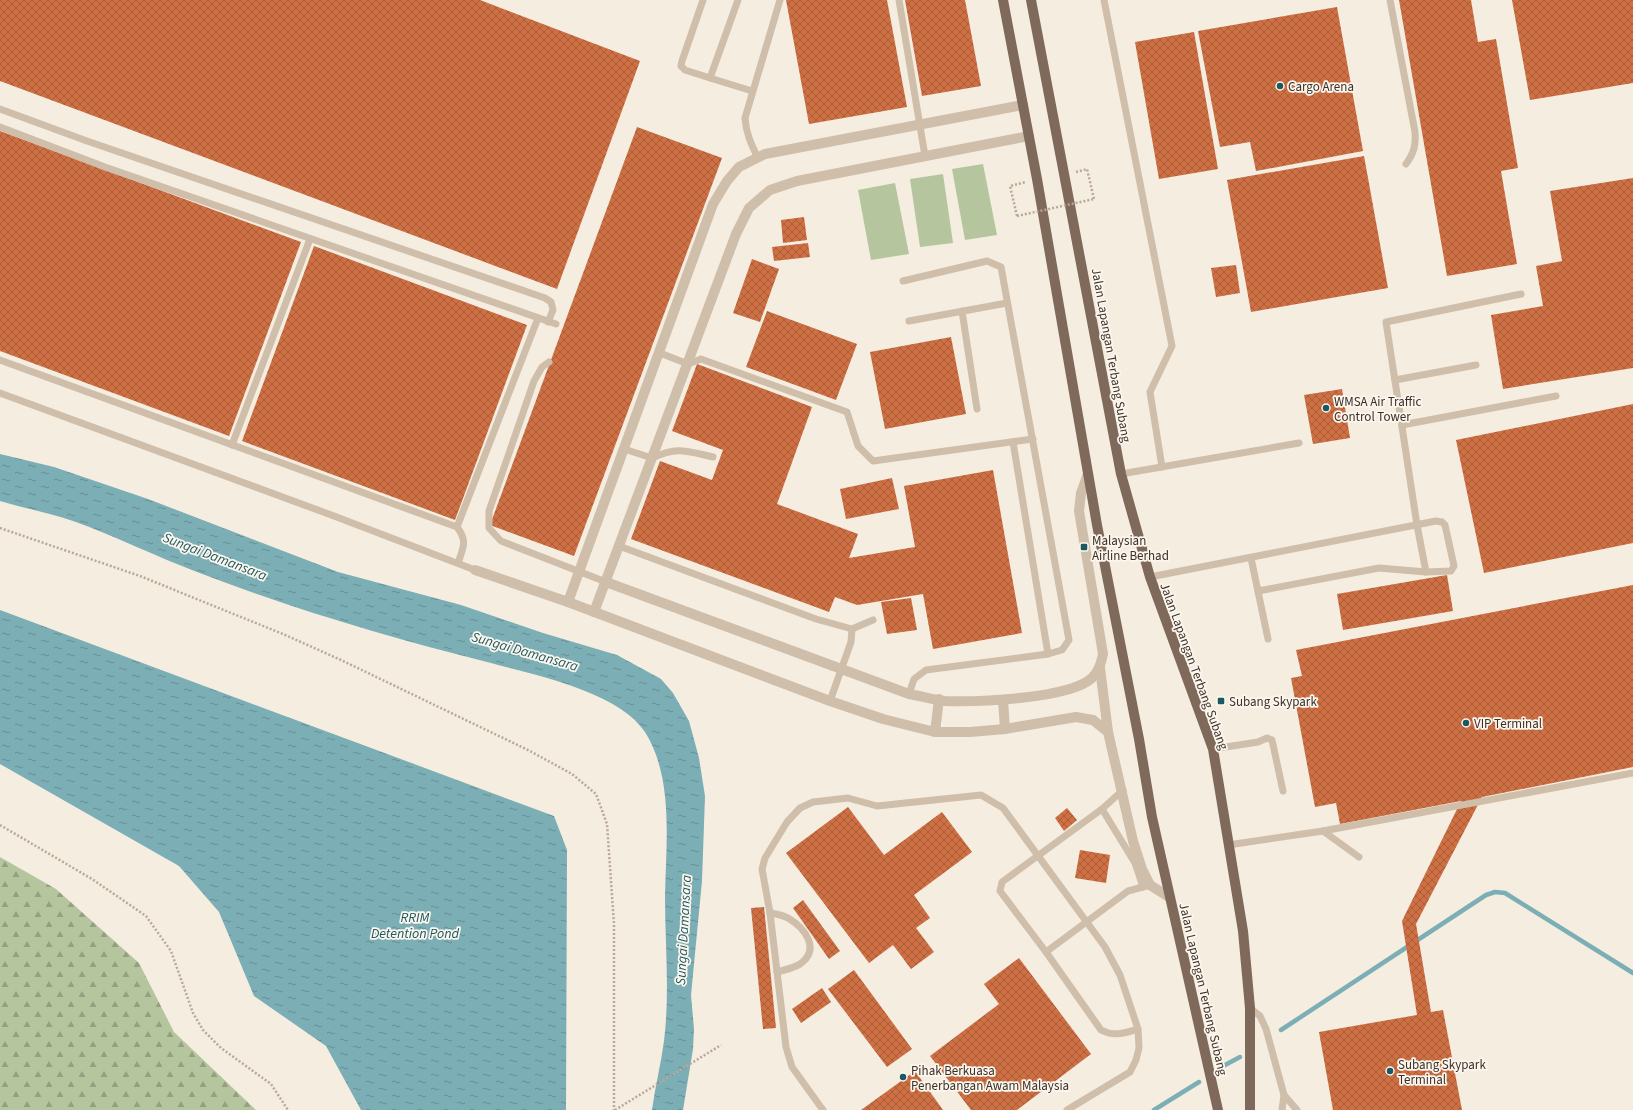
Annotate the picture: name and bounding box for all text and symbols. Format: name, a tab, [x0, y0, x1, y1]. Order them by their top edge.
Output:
place label: Cargo Arena	[1288, 78, 1354, 96]
marker: Cargo Arena	[1275, 81, 1285, 91]
street label: Jalan Lapangan Terbang Subang	[1087, 267, 1135, 444]
place label: WMSA Air Traffic Control Tower	[1334, 393, 1421, 426]
marker: WMSA Air Traffic Control Tower	[1321, 403, 1331, 413]
water label: Sungai Damansara	[160, 528, 270, 586]
place label: Malaysian Airline Berhad	[1092, 532, 1169, 565]
marker: Malaysian Airline Berhad	[1079, 542, 1089, 552]
street label: Jalan Lapangan Terbang Subang	[1155, 580, 1233, 753]
water label: Sungai Damansara	[469, 627, 581, 677]
place label: Subang Skypark	[1229, 693, 1317, 711]
marker: Subang Skypark	[1216, 696, 1226, 706]
place label: VIP Terminal	[1474, 715, 1542, 733]
marker: VIP Terminal	[1461, 718, 1471, 728]
water label: Sungai Damansara	[671, 874, 697, 985]
street label: Jalan Lapangan Terbang Subang	[1174, 901, 1232, 1078]
water label: RRIM Detention Pond	[371, 908, 459, 944]
place label: Subang Skypark Terminal	[1398, 1056, 1486, 1089]
place label: Pihak Berkuasa Penerbangan Awam Malaysia	[911, 1062, 1069, 1095]
marker: Subang Skypark Terminal	[1385, 1066, 1395, 1076]
marker: Pihak Berkuasa Penerbangan Awam Malaysia	[898, 1072, 908, 1082]

